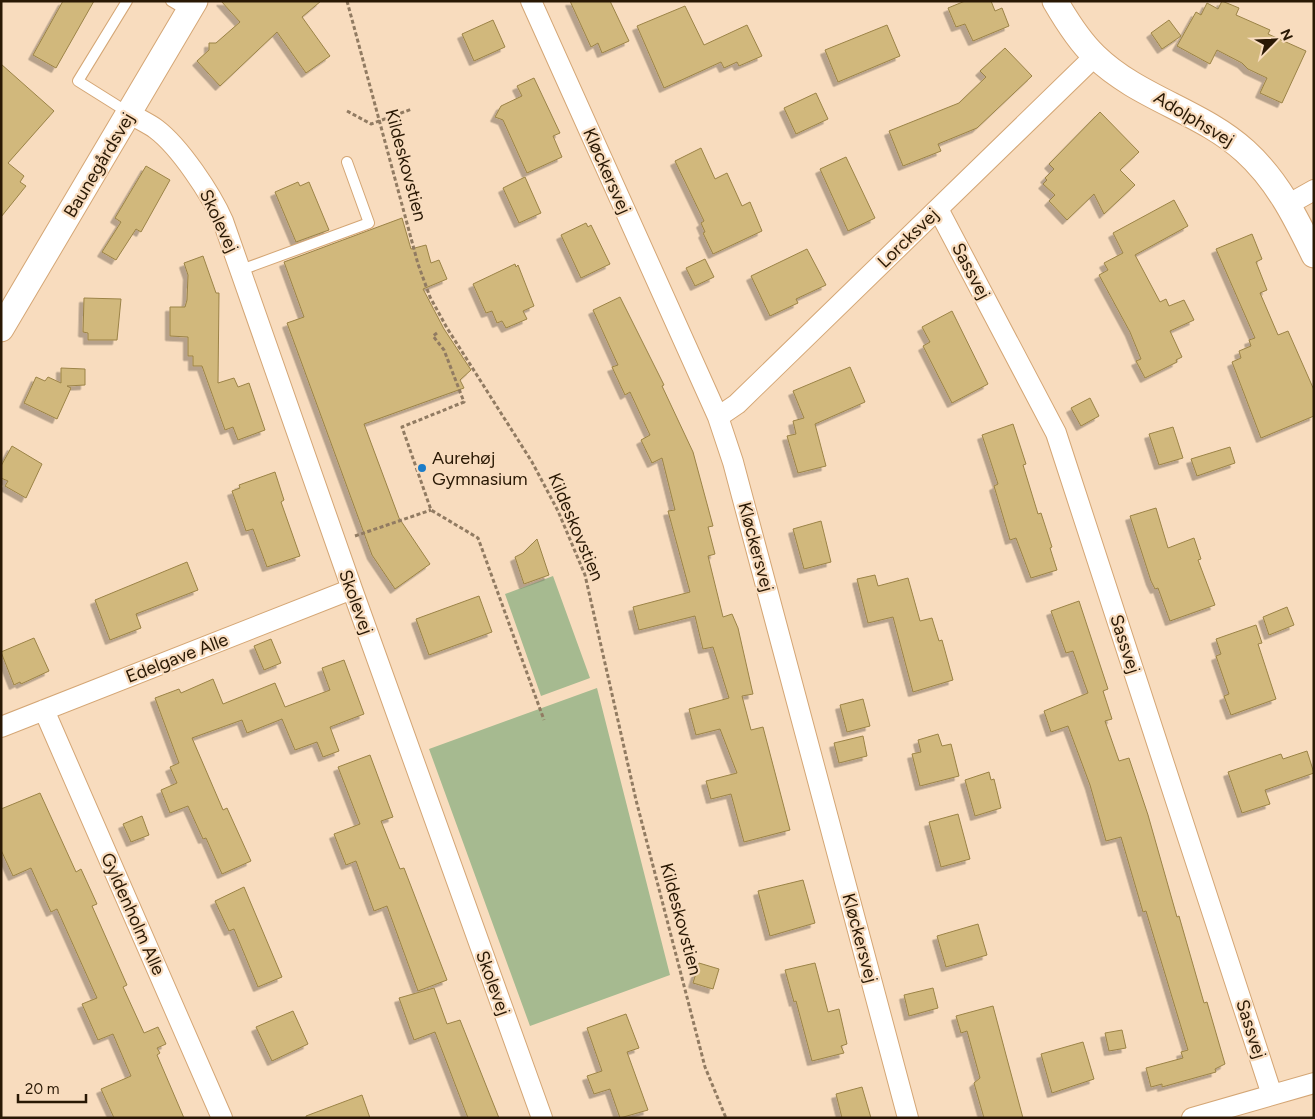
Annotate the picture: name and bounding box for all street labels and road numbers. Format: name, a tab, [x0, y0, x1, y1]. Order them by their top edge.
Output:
street label: Adolphsvej	[1150, 86, 1238, 152]
street label: Kildeskovstien	[380, 107, 432, 223]
street label: Baunegårdsvej	[59, 108, 139, 222]
street label: Kløckersvej	[578, 125, 636, 217]
street label: Skolevej	[195, 186, 243, 256]
street label: Lorcksvej	[873, 203, 943, 273]
street label: Sassvej	[947, 239, 995, 303]
street label: Kildeskovstien	[543, 470, 609, 584]
street label: Kløckersvej	[733, 500, 779, 594]
street label: Skolevej	[334, 567, 378, 637]
street label: Sassvej	[1105, 612, 1145, 676]
street label: Edelgave Alle	[123, 628, 231, 688]
street label: Gyldenholm Alle	[96, 849, 170, 979]
street label: Kildeskovstien	[655, 861, 707, 977]
street label: Kløckersvej	[837, 891, 883, 985]
street label: Skolevej	[471, 948, 515, 1018]
street label: Sassvej	[1231, 997, 1271, 1061]

